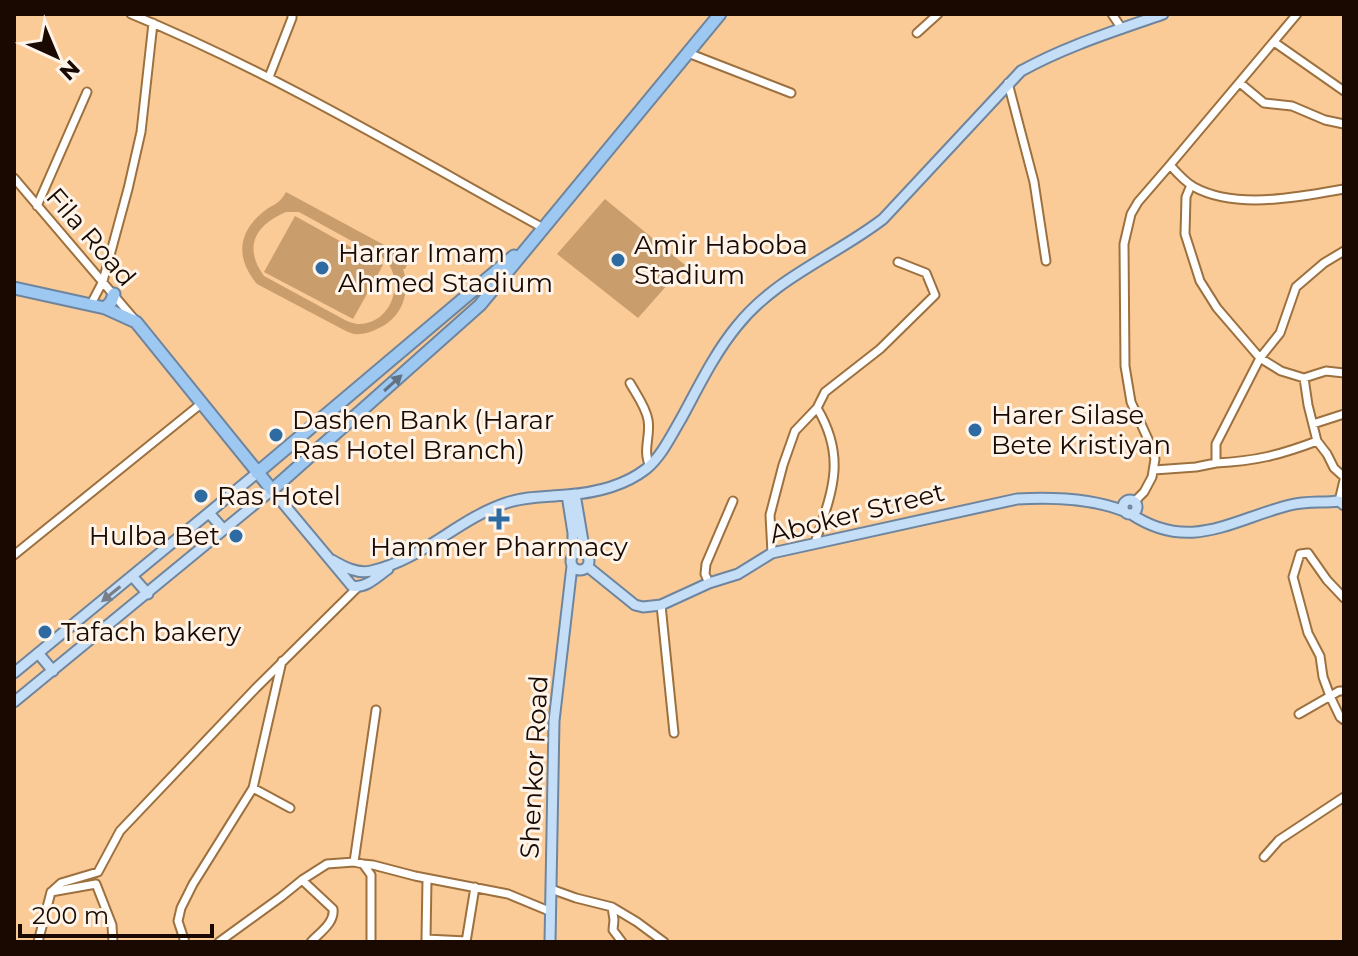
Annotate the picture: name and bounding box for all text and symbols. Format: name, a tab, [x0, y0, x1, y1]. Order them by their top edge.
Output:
north arrow	[16, 16, 96, 96]
text: N	[54, 54, 85, 86]
street label: Fila Road	[39, 181, 143, 293]
place label: Amir Haboba Stadium	[634, 229, 808, 291]
place label: Harrar Imam Ahmed Stadium	[338, 237, 553, 299]
marker: Amir Haboba Stadium	[609, 251, 627, 269]
marker: Harrar Imam Ahmed Stadium	[313, 259, 331, 277]
one-way arrow	[383, 374, 402, 392]
place label: Harer Silase Bete Kristiyan	[991, 399, 1171, 461]
place label: Dashen Bank (Harar Ras Hotel Branch)	[292, 404, 554, 466]
marker: Harer Silase Bete Kristiyan	[966, 421, 984, 439]
marker: Dashen Bank (Harar Ras Hotel Branch)	[267, 426, 285, 444]
street label: Aboker Street	[766, 476, 948, 550]
place label: Ras Hotel	[217, 480, 341, 512]
marker: Ras Hotel	[192, 487, 210, 505]
marker: Hammer Pharmacy	[490, 510, 508, 528]
place label: Hulba Bet	[89, 520, 220, 552]
marker: Hulba Bet	[227, 527, 245, 545]
place label: Hammer Pharmacy	[370, 531, 629, 563]
one-way arrow	[101, 585, 121, 602]
place label: Tafach bakery	[61, 616, 242, 648]
marker: Tafach bakery	[36, 623, 54, 641]
street label: Shenkor Road	[513, 675, 555, 859]
scale bar	[20, 888, 212, 938]
text: 200 m	[32, 901, 109, 930]

